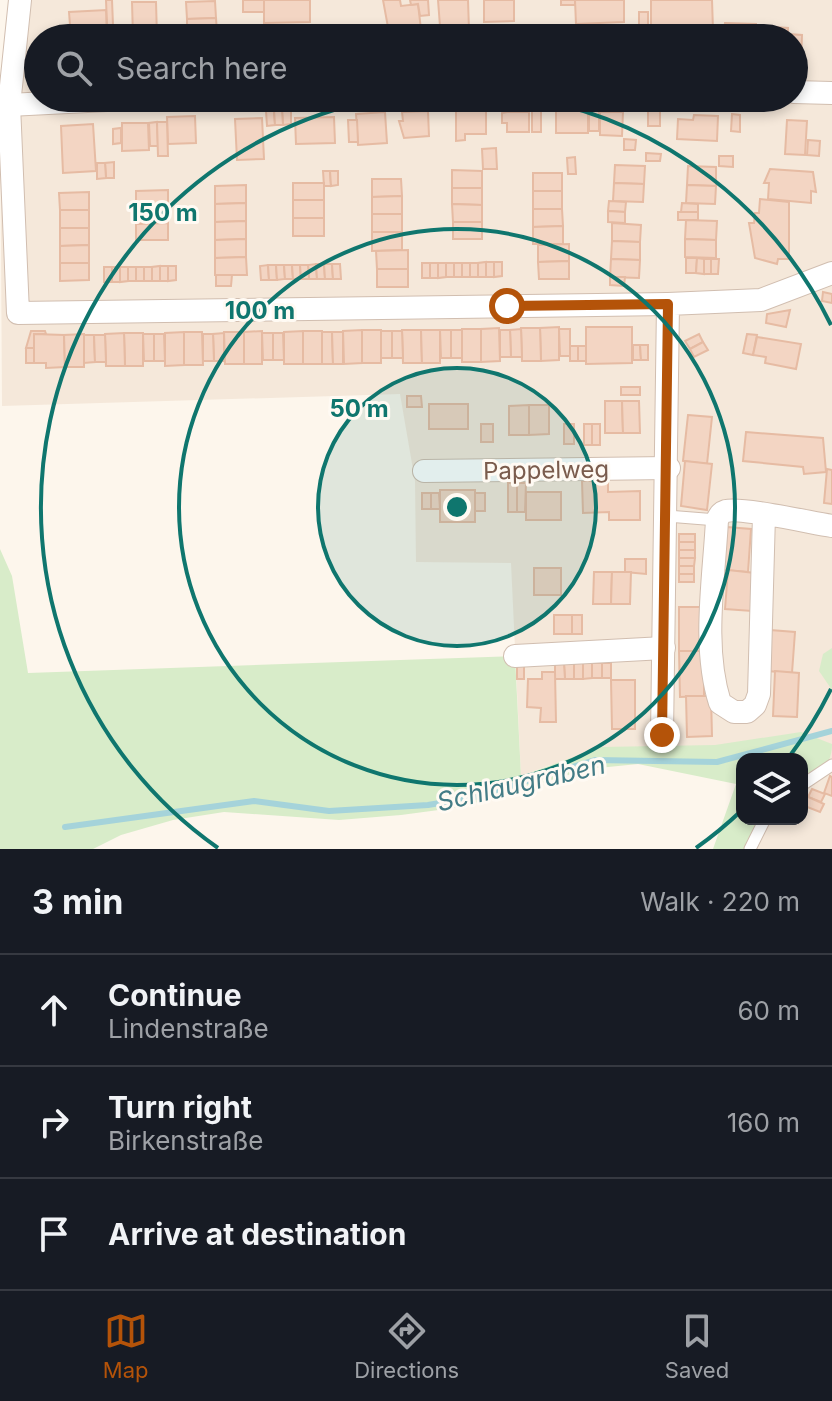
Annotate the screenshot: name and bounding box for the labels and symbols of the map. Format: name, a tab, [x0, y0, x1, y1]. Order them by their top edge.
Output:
text: 150 m	[128, 198, 198, 227]
route start	[489, 288, 525, 324]
text: 100 m	[225, 296, 295, 325]
text: 50 m	[329, 394, 389, 423]
street label: Pappelweg	[483, 454, 609, 486]
centre of rings	[443, 493, 471, 521]
route end	[644, 717, 680, 753]
water label: Schlaugraben	[434, 749, 608, 817]

